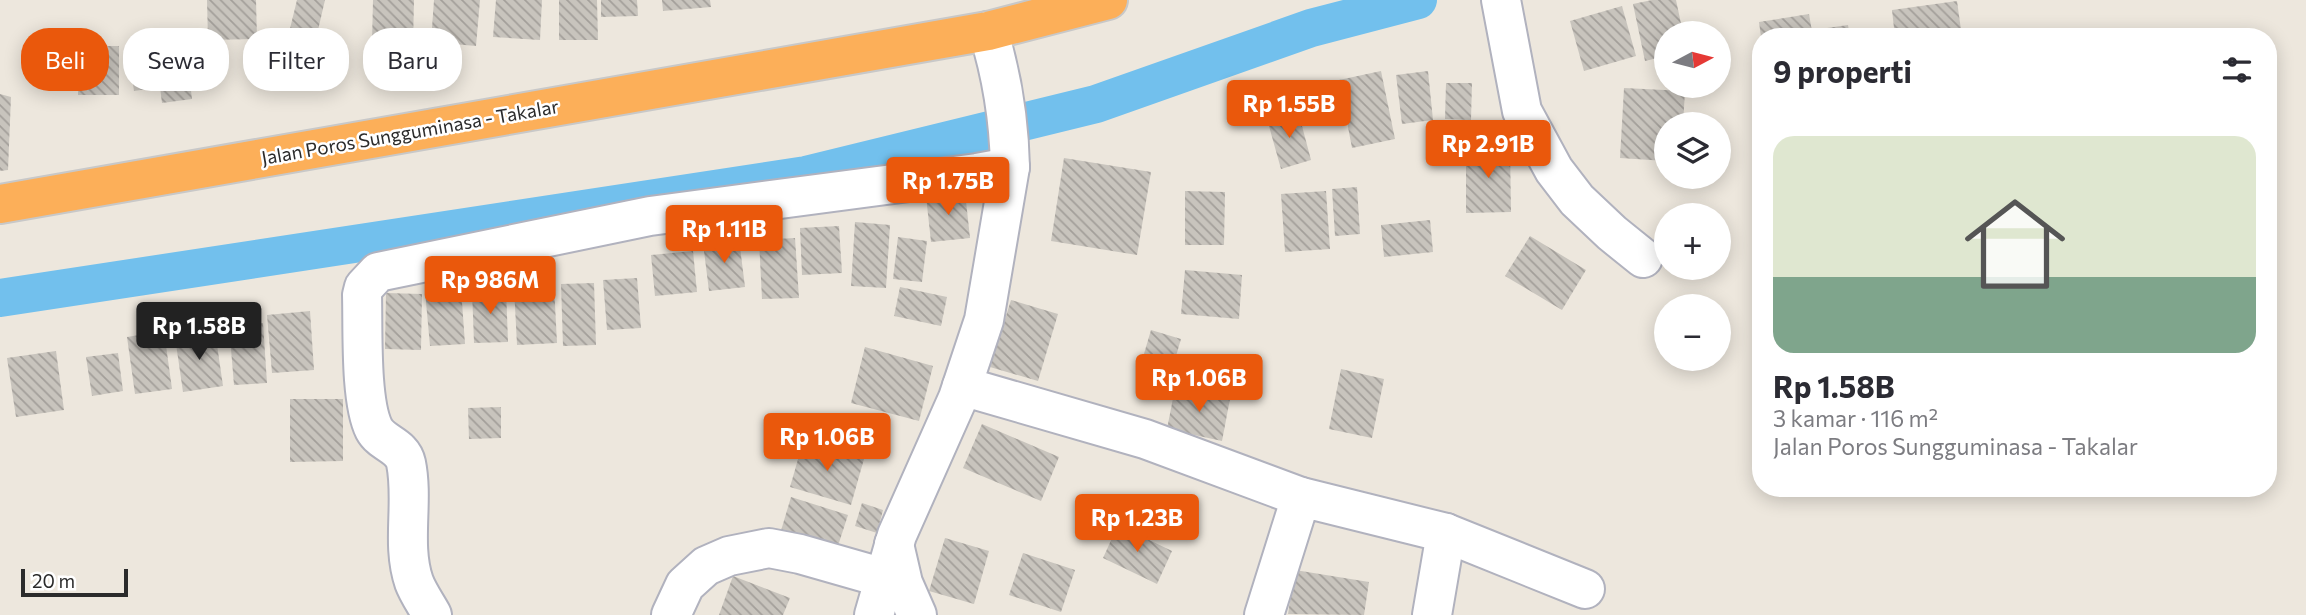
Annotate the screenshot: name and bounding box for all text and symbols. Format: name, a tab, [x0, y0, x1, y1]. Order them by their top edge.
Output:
north arrow	[1654, 21, 1731, 98]
map controls	[1654, 21, 1731, 371]
chip: Beli	[21, 28, 109, 91]
chip: Sewa	[123, 28, 229, 91]
chip: Filter	[243, 28, 349, 91]
chip: Baru	[363, 28, 462, 91]
icon: filters	[2218, 51, 2256, 89]
text: 9 properti	[1773, 52, 1912, 89]
pin: Rp 1.55B	[1217, 80, 1361, 140]
text: Rp 1.55B	[1243, 89, 1335, 117]
street label: Jalan Poros Sungguminasa - Takalar	[259, 94, 561, 169]
button: layers	[1654, 112, 1731, 189]
pin: Rp 2.91B	[1416, 120, 1560, 180]
text: Rp 2.91B	[1442, 129, 1534, 157]
pin: Rp 1.75B	[876, 158, 1020, 217]
text: Rp 1.75B	[902, 166, 994, 194]
icon: home	[1952, 181, 2078, 307]
button: +	[1654, 203, 1731, 280]
pin: Rp 1.11B	[652, 205, 796, 265]
text: Rp 1.11B	[682, 214, 766, 242]
pin: Rp 986M	[425, 256, 555, 316]
text: Rp 986M	[441, 265, 539, 293]
button: −	[1654, 294, 1731, 371]
pin: Rp 1.58B	[127, 302, 271, 362]
text: Rp 1.58B	[152, 311, 246, 339]
pin: Rp 1.06B	[1127, 354, 1271, 414]
text: Rp 1.06B	[1152, 363, 1246, 391]
text: Rp 1.58B	[1773, 367, 1895, 404]
text: 3 kamar · 116 m²	[1773, 404, 1938, 432]
pin: Rp 1.06B	[755, 414, 899, 473]
text: Rp 1.06B	[780, 422, 874, 450]
text: Jalan Poros Sungguminasa - Takalar	[1773, 432, 2138, 460]
pin: Rp 1.23B	[1065, 494, 1209, 554]
text: Rp 1.23B	[1091, 503, 1183, 531]
scale bar	[21, 566, 128, 598]
text: 20 m	[32, 569, 75, 592]

